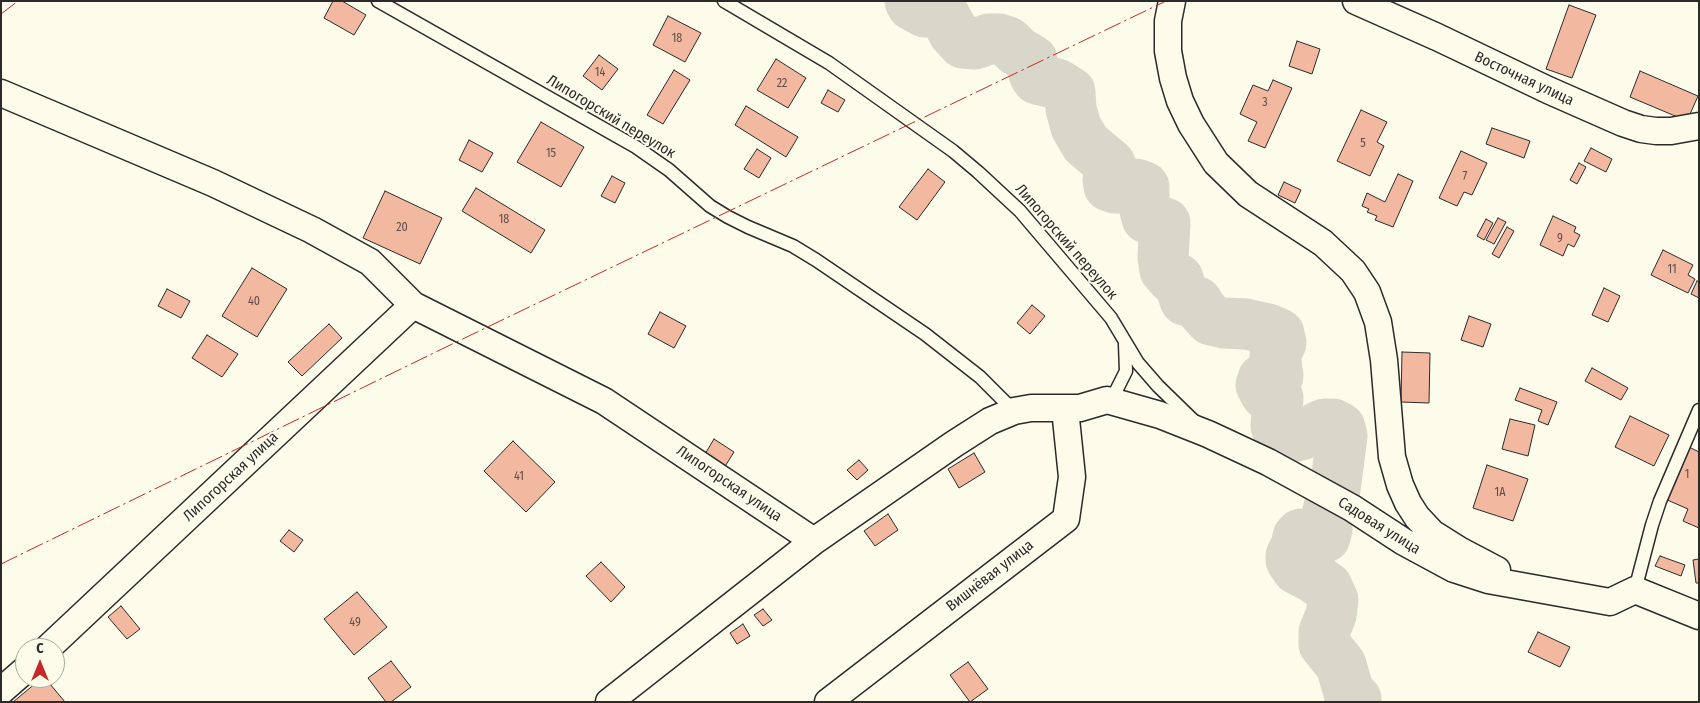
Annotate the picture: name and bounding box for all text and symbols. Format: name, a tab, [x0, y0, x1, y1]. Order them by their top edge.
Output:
house number: 18	[672, 32, 682, 46]
street label: Восточная улица	[1472, 48, 1576, 110]
house number: 14	[595, 66, 605, 80]
street label: Липогорский переулок	[543, 71, 679, 163]
house number: 22	[777, 77, 787, 91]
house number: 3	[1262, 96, 1268, 110]
house number: 5	[1360, 137, 1366, 151]
house number: 15	[546, 147, 556, 161]
house number: 7	[1463, 170, 1467, 184]
street label: Липогорский переулок	[1011, 181, 1121, 303]
house number: 18	[499, 213, 509, 227]
house number: 20	[396, 221, 408, 235]
house number: 9	[1557, 232, 1563, 246]
house number: 11	[1667, 263, 1677, 277]
house number: 40	[248, 295, 260, 309]
street label: Липогорская улица	[180, 428, 282, 526]
street label: Липогорская улица	[673, 442, 785, 526]
house number: 1	[1685, 468, 1689, 482]
house number: 41	[514, 470, 524, 484]
house number: 1А	[1495, 486, 1505, 500]
street label: Садовая улица	[1335, 494, 1423, 558]
street label: Вишнёвая улица	[943, 536, 1037, 616]
house number: 49	[349, 616, 361, 630]
north arrow	[15, 638, 65, 688]
text: С	[36, 640, 44, 657]

